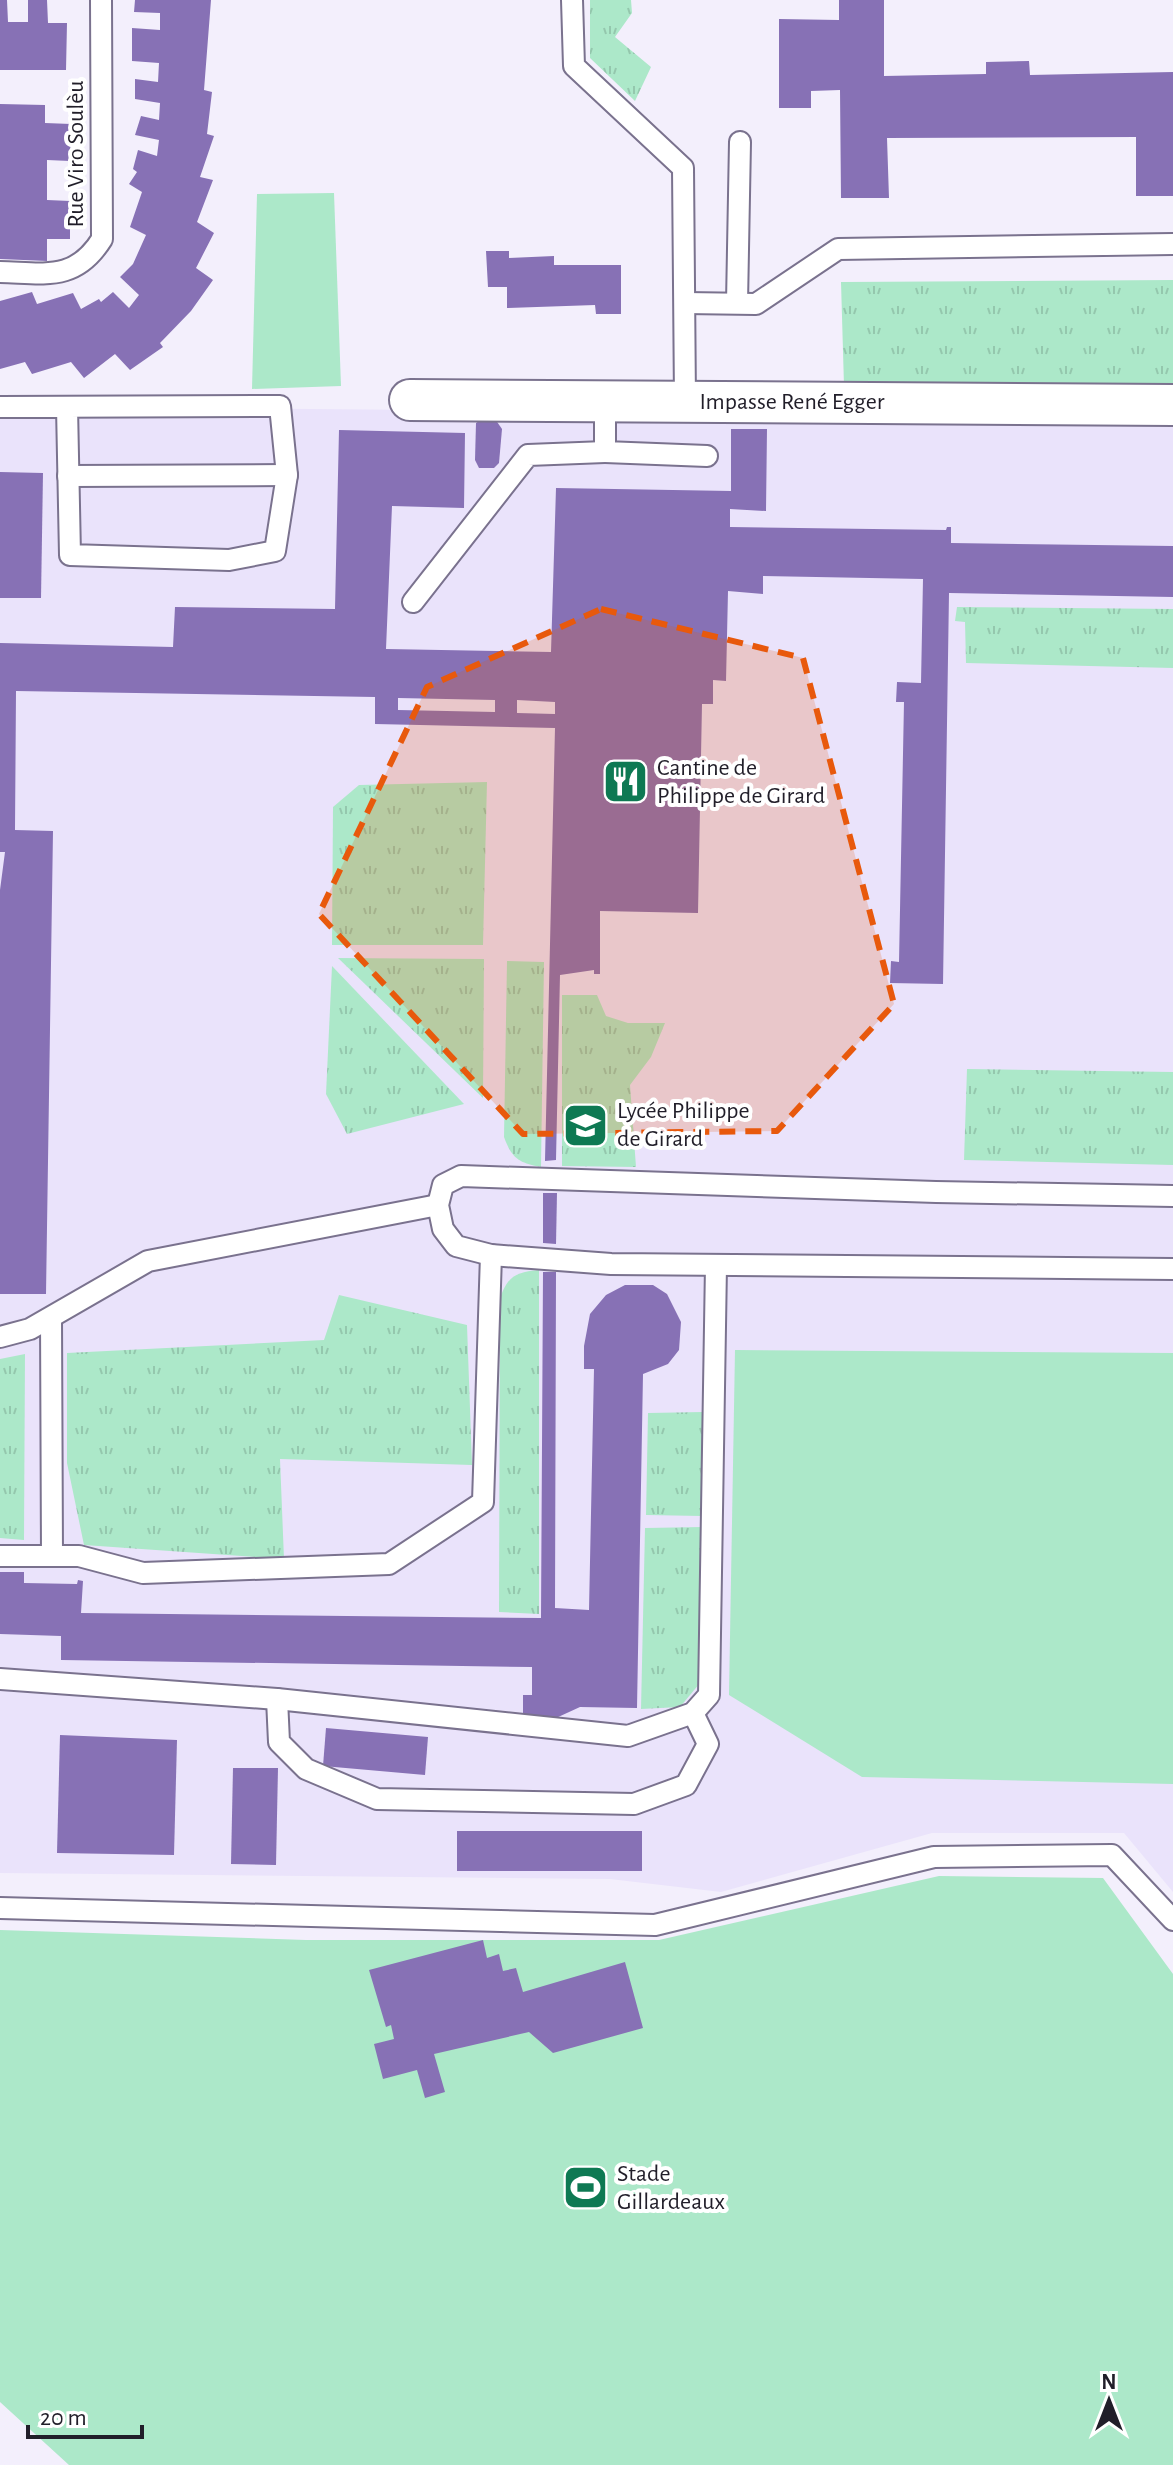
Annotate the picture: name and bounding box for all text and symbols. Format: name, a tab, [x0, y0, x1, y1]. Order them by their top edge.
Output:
street label: Rue Viro Soulèu	[64, 81, 88, 228]
street label: Impasse René Egger	[699, 390, 885, 414]
place label: Cantine de Philippe de Girard	[657, 756, 825, 808]
restaurant icon: Cantine de Philippe de Girard	[602, 758, 650, 806]
place label: Lycée Philippe de Girard	[617, 1099, 750, 1151]
school or university icon: Lycée Philippe de Girard	[562, 1101, 610, 1149]
place label: Stade Gillardeaux	[617, 2162, 725, 2214]
sports icon: Stade Gillardeaux	[562, 2164, 610, 2212]
north arrow	[1069, 2361, 1149, 2441]
text: N	[1101, 2371, 1117, 2393]
scale bar	[28, 2389, 142, 2439]
text: 20 m	[40, 2406, 87, 2430]

